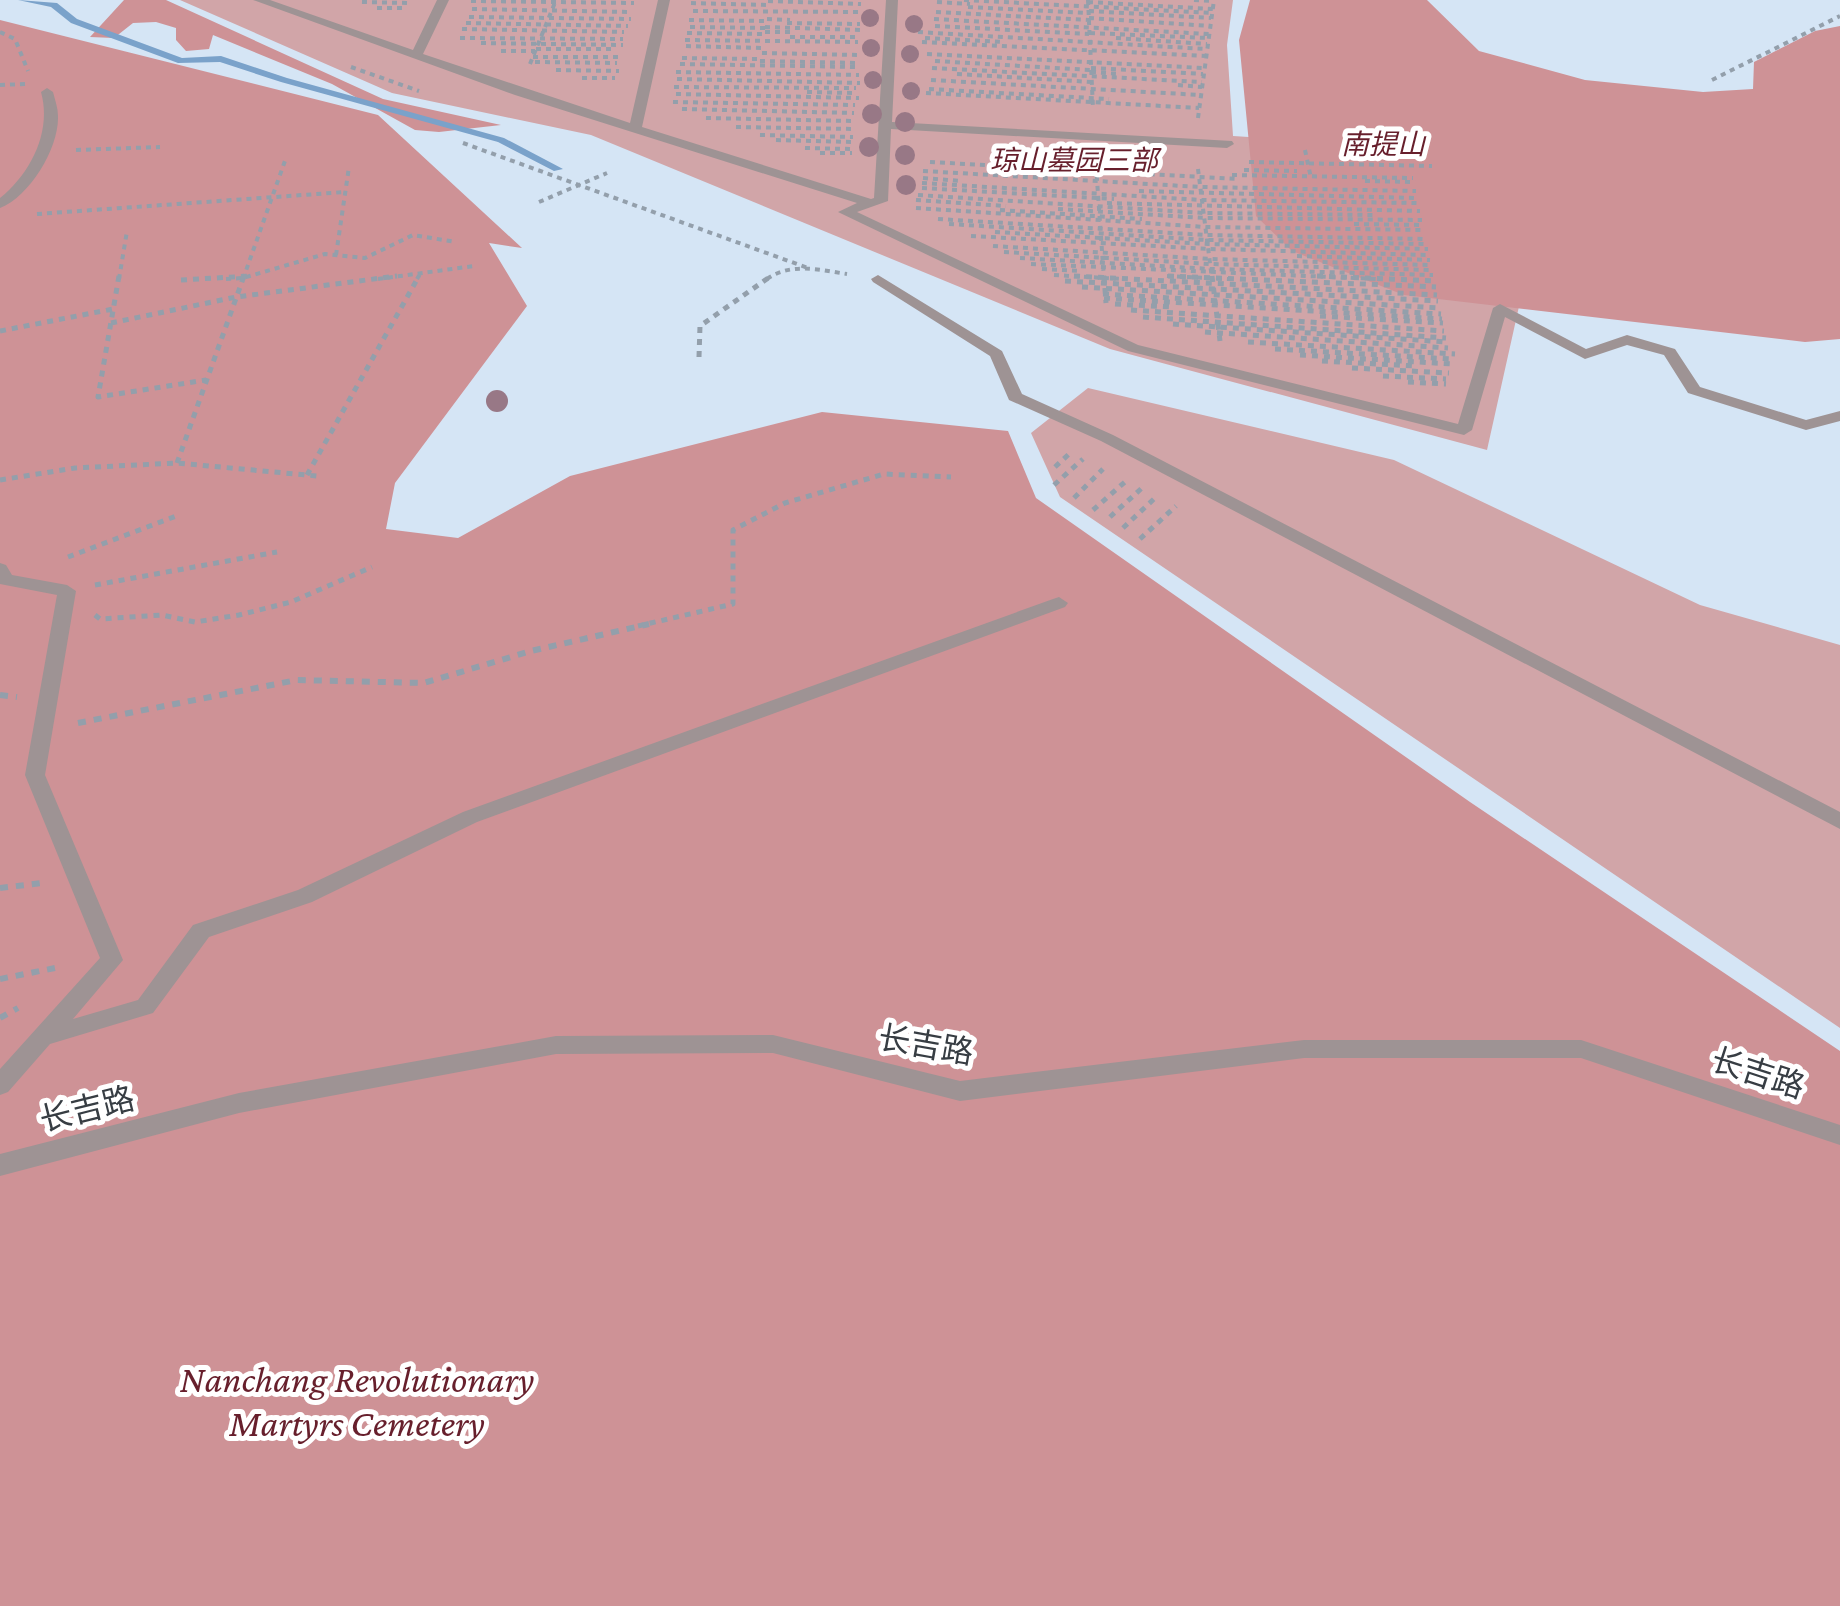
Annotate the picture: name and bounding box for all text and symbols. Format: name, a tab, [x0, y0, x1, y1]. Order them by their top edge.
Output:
park label: 南提山	[1341, 129, 1427, 160]
park label: 琼山墓园三部	[990, 145, 1162, 176]
street label: 长吉路	[876, 1019, 976, 1071]
street label: 长吉路	[1707, 1041, 1809, 1105]
street label: 长吉路	[36, 1080, 138, 1138]
park label: Nanchang Revolutionary Martyrs Cemetery	[180, 1358, 534, 1444]

